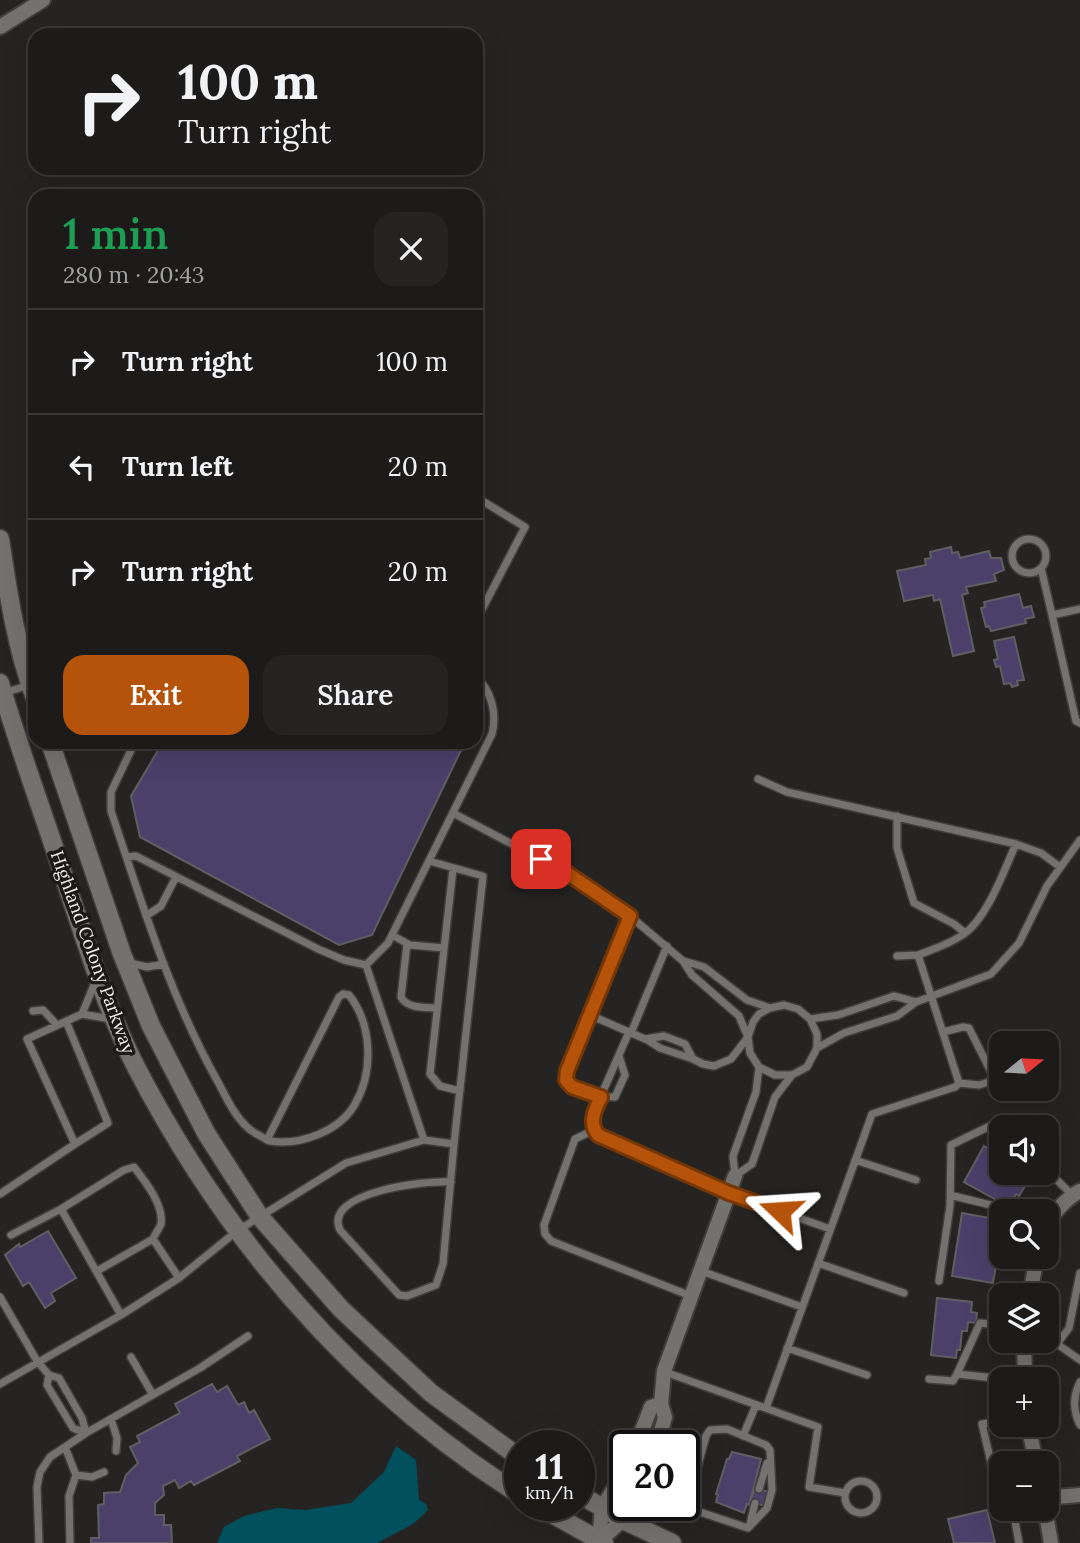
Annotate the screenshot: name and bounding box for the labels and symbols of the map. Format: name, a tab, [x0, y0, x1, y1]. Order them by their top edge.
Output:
pin	[511, 829, 571, 889]
street label: Highland Colony Parkway	[45, 847, 141, 1057]
north arrow	[989, 1031, 1059, 1101]
position arrow	[743, 1174, 817, 1248]
speed limit sign: 20	[609, 1430, 700, 1521]

